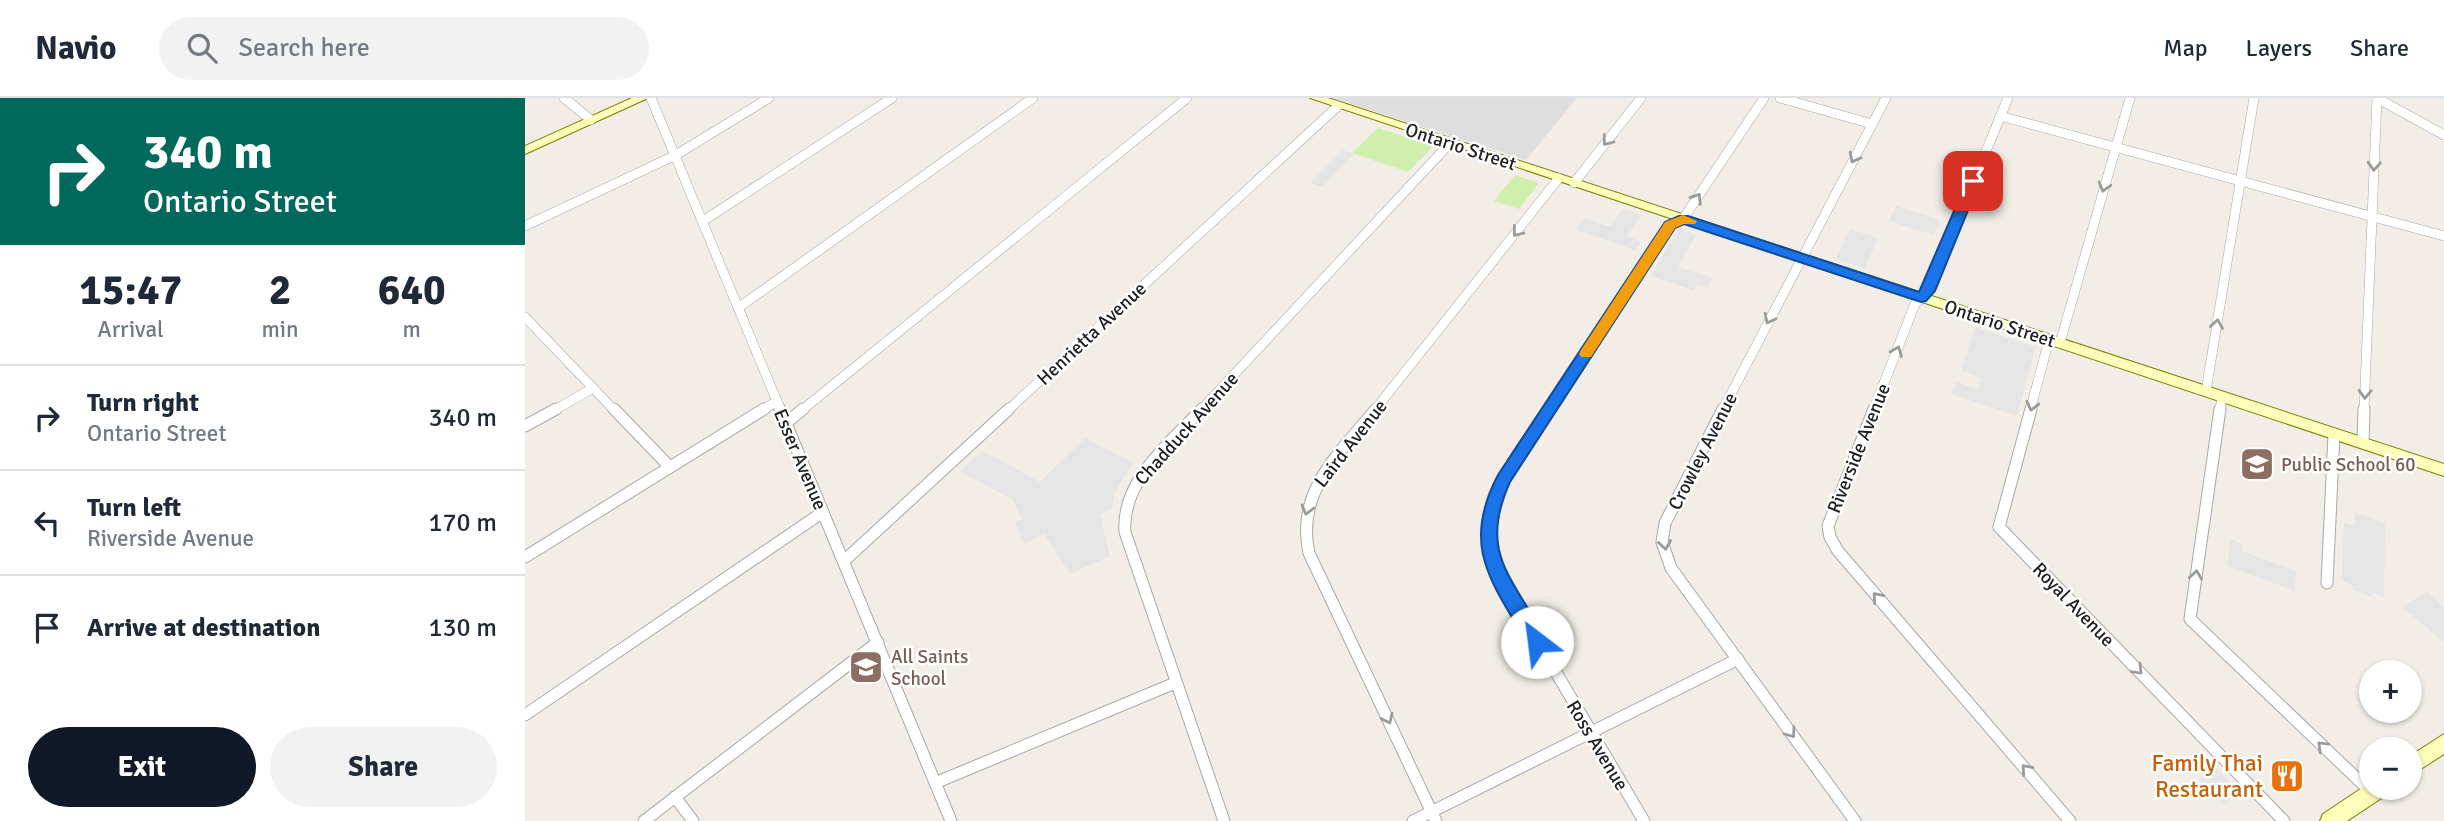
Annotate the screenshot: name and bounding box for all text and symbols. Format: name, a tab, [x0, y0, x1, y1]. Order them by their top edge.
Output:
search box	[159, 17, 649, 80]
text: Navio	[35, 28, 117, 69]
icon: search	[183, 29, 221, 67]
text: Search here	[239, 32, 370, 64]
text: Map	[2163, 33, 2208, 63]
text: Layers	[2246, 33, 2312, 63]
text: Share	[2350, 33, 2409, 63]
street label: Ontario Street	[1402, 118, 1520, 176]
text: 340 m	[143, 122, 273, 182]
icon: right	[28, 126, 119, 217]
one-way arrow	[1603, 133, 1616, 145]
one-way arrow	[1848, 151, 1862, 163]
pin	[1943, 151, 2003, 211]
one-way arrow	[2367, 161, 2382, 172]
icon: arrive	[1954, 162, 1992, 200]
one-way arrow	[2098, 181, 2113, 193]
text: Ontario Street	[143, 182, 337, 221]
one-way arrow	[1689, 193, 1702, 206]
one-way arrow	[1512, 224, 1525, 236]
text: 15:47	[79, 265, 182, 316]
text: 2	[269, 265, 291, 316]
text: 640	[378, 265, 446, 316]
street label: Henrietta Avenue	[1032, 277, 1152, 391]
street label: Ontario Street	[1941, 295, 2059, 353]
one-way arrow	[1764, 312, 1778, 324]
text: Arrival	[98, 315, 164, 344]
text: min	[261, 315, 299, 344]
text: m	[403, 315, 421, 344]
one-way arrow	[2209, 318, 2224, 330]
one-way arrow	[1889, 345, 1903, 357]
street label: Chadduck Avenue	[1130, 367, 1244, 490]
street label: Riverside Avenue	[1822, 380, 1896, 517]
text: Turn right	[87, 387, 199, 419]
one-way arrow	[2357, 388, 2372, 399]
street label: Crowley Avenue	[1663, 389, 1743, 514]
street label: Laird Avenue	[1309, 395, 1393, 492]
icon: right	[28, 399, 66, 437]
one-way arrow	[2026, 399, 2040, 411]
text: 340 m	[428, 402, 497, 434]
street label: Esser Avenue	[768, 405, 832, 514]
text: Ontario Street	[87, 419, 226, 448]
school or university icon: Public School 60	[2238, 445, 2276, 483]
place label: Public School 60	[2281, 453, 2416, 477]
text: Turn left	[87, 492, 181, 524]
icon: left	[28, 504, 66, 542]
one-way arrow	[1301, 504, 1315, 516]
text: 170 m	[428, 507, 497, 539]
text: Riverside Avenue	[87, 524, 254, 553]
one-way arrow	[1657, 539, 1672, 551]
street label: Royal Avenue	[2027, 557, 2120, 652]
one-way arrow	[2188, 569, 2203, 581]
one-way arrow	[1873, 592, 1885, 605]
position arrow	[1500, 605, 1574, 679]
icon: arrive	[28, 609, 66, 647]
text: Arrive at destination	[87, 612, 320, 644]
text: 130 m	[428, 612, 497, 644]
place label: All Saints School	[891, 645, 968, 691]
school or university icon: All Saints School	[847, 648, 885, 686]
map controls	[2359, 660, 2422, 800]
button: +	[2359, 660, 2422, 723]
one-way arrow	[2129, 662, 2142, 675]
street label: Ross Avenue	[1561, 696, 1634, 795]
one-way arrow	[1380, 712, 1394, 724]
one-way arrow	[1783, 725, 1795, 737]
button: Exit	[28, 727, 256, 807]
button: Share	[270, 727, 497, 807]
button: −	[2359, 737, 2422, 800]
one-way arrow	[2317, 741, 2330, 754]
place label: Family Thai Restaurant	[2151, 749, 2263, 804]
restaurant icon: Family Thai Restaurant	[2268, 757, 2306, 795]
one-way arrow	[2022, 765, 2034, 778]

